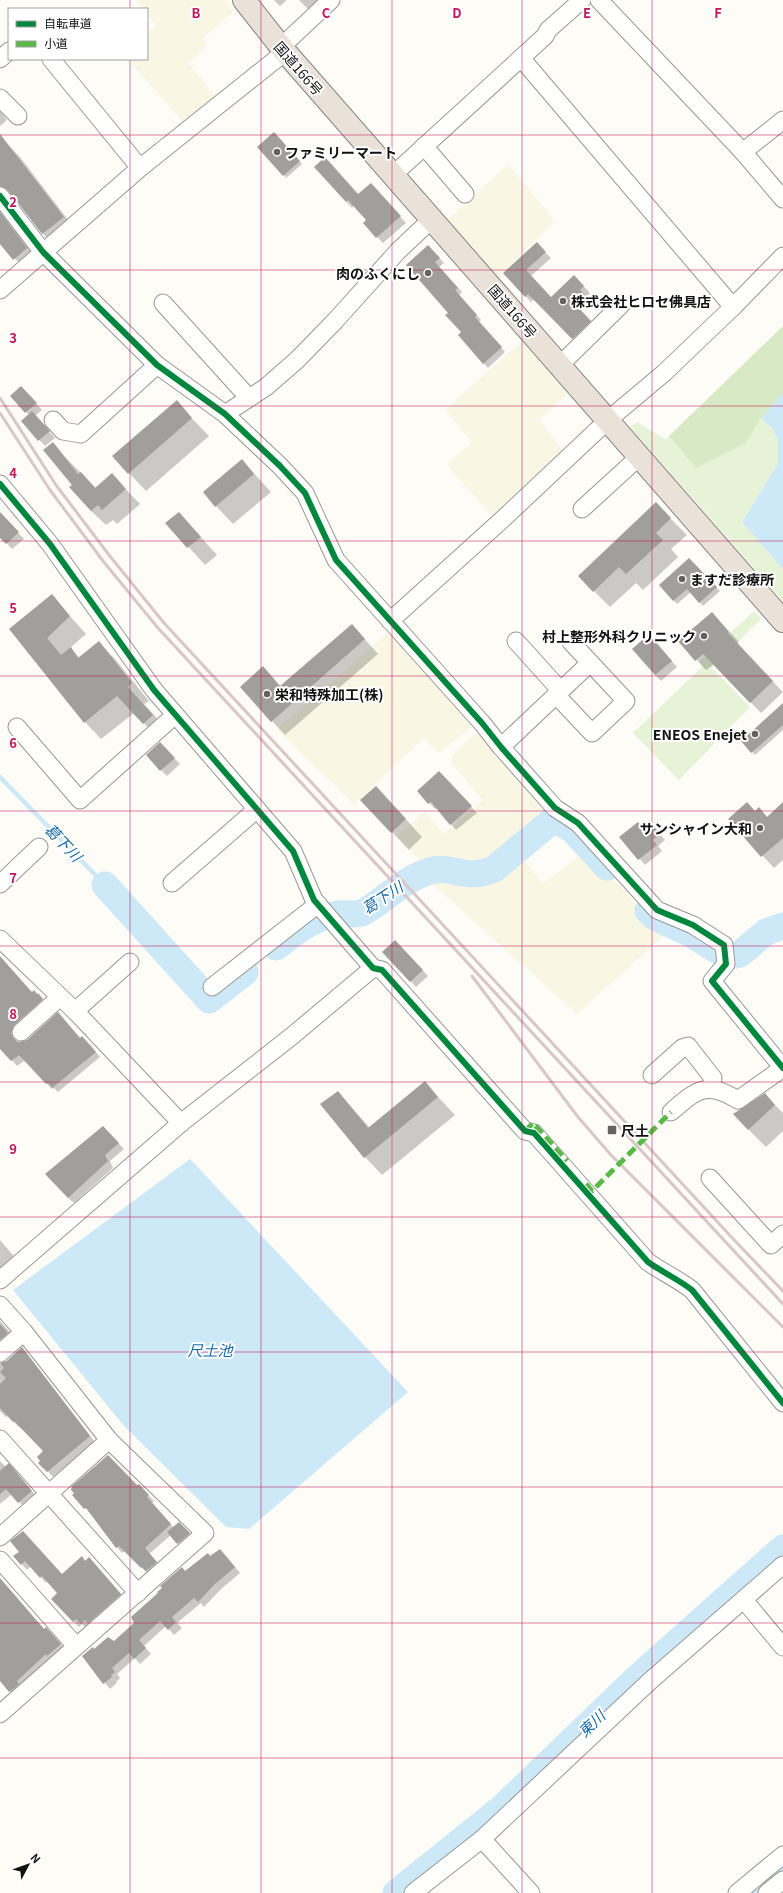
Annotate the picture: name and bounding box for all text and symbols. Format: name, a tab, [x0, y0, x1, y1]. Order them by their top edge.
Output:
text: B	[192, 3, 201, 22]
text: C	[322, 3, 331, 22]
text: D	[452, 3, 462, 22]
text: E	[583, 3, 591, 22]
text: F	[714, 3, 722, 22]
legend	[8, 8, 148, 60]
text: 自転車道	[44, 14, 92, 31]
text: 小道	[44, 34, 68, 51]
street label: 国道166号	[270, 37, 328, 99]
place label: ファミリーマート	[285, 142, 397, 162]
marker: ファミリーマート	[272, 147, 282, 157]
text: 2	[9, 192, 17, 211]
place label: 肉のふくにし	[336, 263, 420, 283]
marker: 肉のふくにし	[423, 268, 433, 278]
street label: 国道166号	[484, 280, 542, 342]
place label: 株式会社ヒロセ佛具店	[571, 291, 711, 311]
marker: 株式会社ヒロセ佛具店	[558, 296, 568, 306]
text: 3	[9, 328, 17, 347]
text: 4	[9, 463, 17, 482]
place label: ますだ診療所	[690, 569, 774, 589]
marker: ますだ診療所	[677, 574, 687, 584]
text: 5	[9, 598, 17, 617]
place label: 村上整形外科クリニック	[542, 626, 696, 646]
marker: 村上整形外科クリニック	[699, 631, 709, 641]
place label: 栄和特殊加工(株)	[275, 684, 384, 704]
marker: 栄和特殊加工(株)	[262, 689, 272, 699]
place label: ENEOS Enejet	[653, 724, 747, 744]
marker: ENEOS Enejet	[750, 729, 760, 739]
text: 6	[9, 733, 17, 752]
place label: サンシャイン大和	[640, 818, 752, 838]
water label: 葛下川	[41, 819, 89, 867]
marker: サンシャイン大和	[755, 823, 765, 833]
text: 7	[9, 868, 17, 887]
water label: 葛下川	[357, 875, 408, 918]
text: 8	[9, 1004, 17, 1023]
place label: 尺土	[621, 1120, 649, 1140]
marker: 尺土	[606, 1124, 618, 1136]
text: 9	[9, 1139, 17, 1158]
water label: 尺土池	[187, 1339, 234, 1360]
water label: 東川	[573, 1704, 611, 1741]
north arrow	[8, 1845, 48, 1885]
text: N	[28, 1849, 45, 1866]

